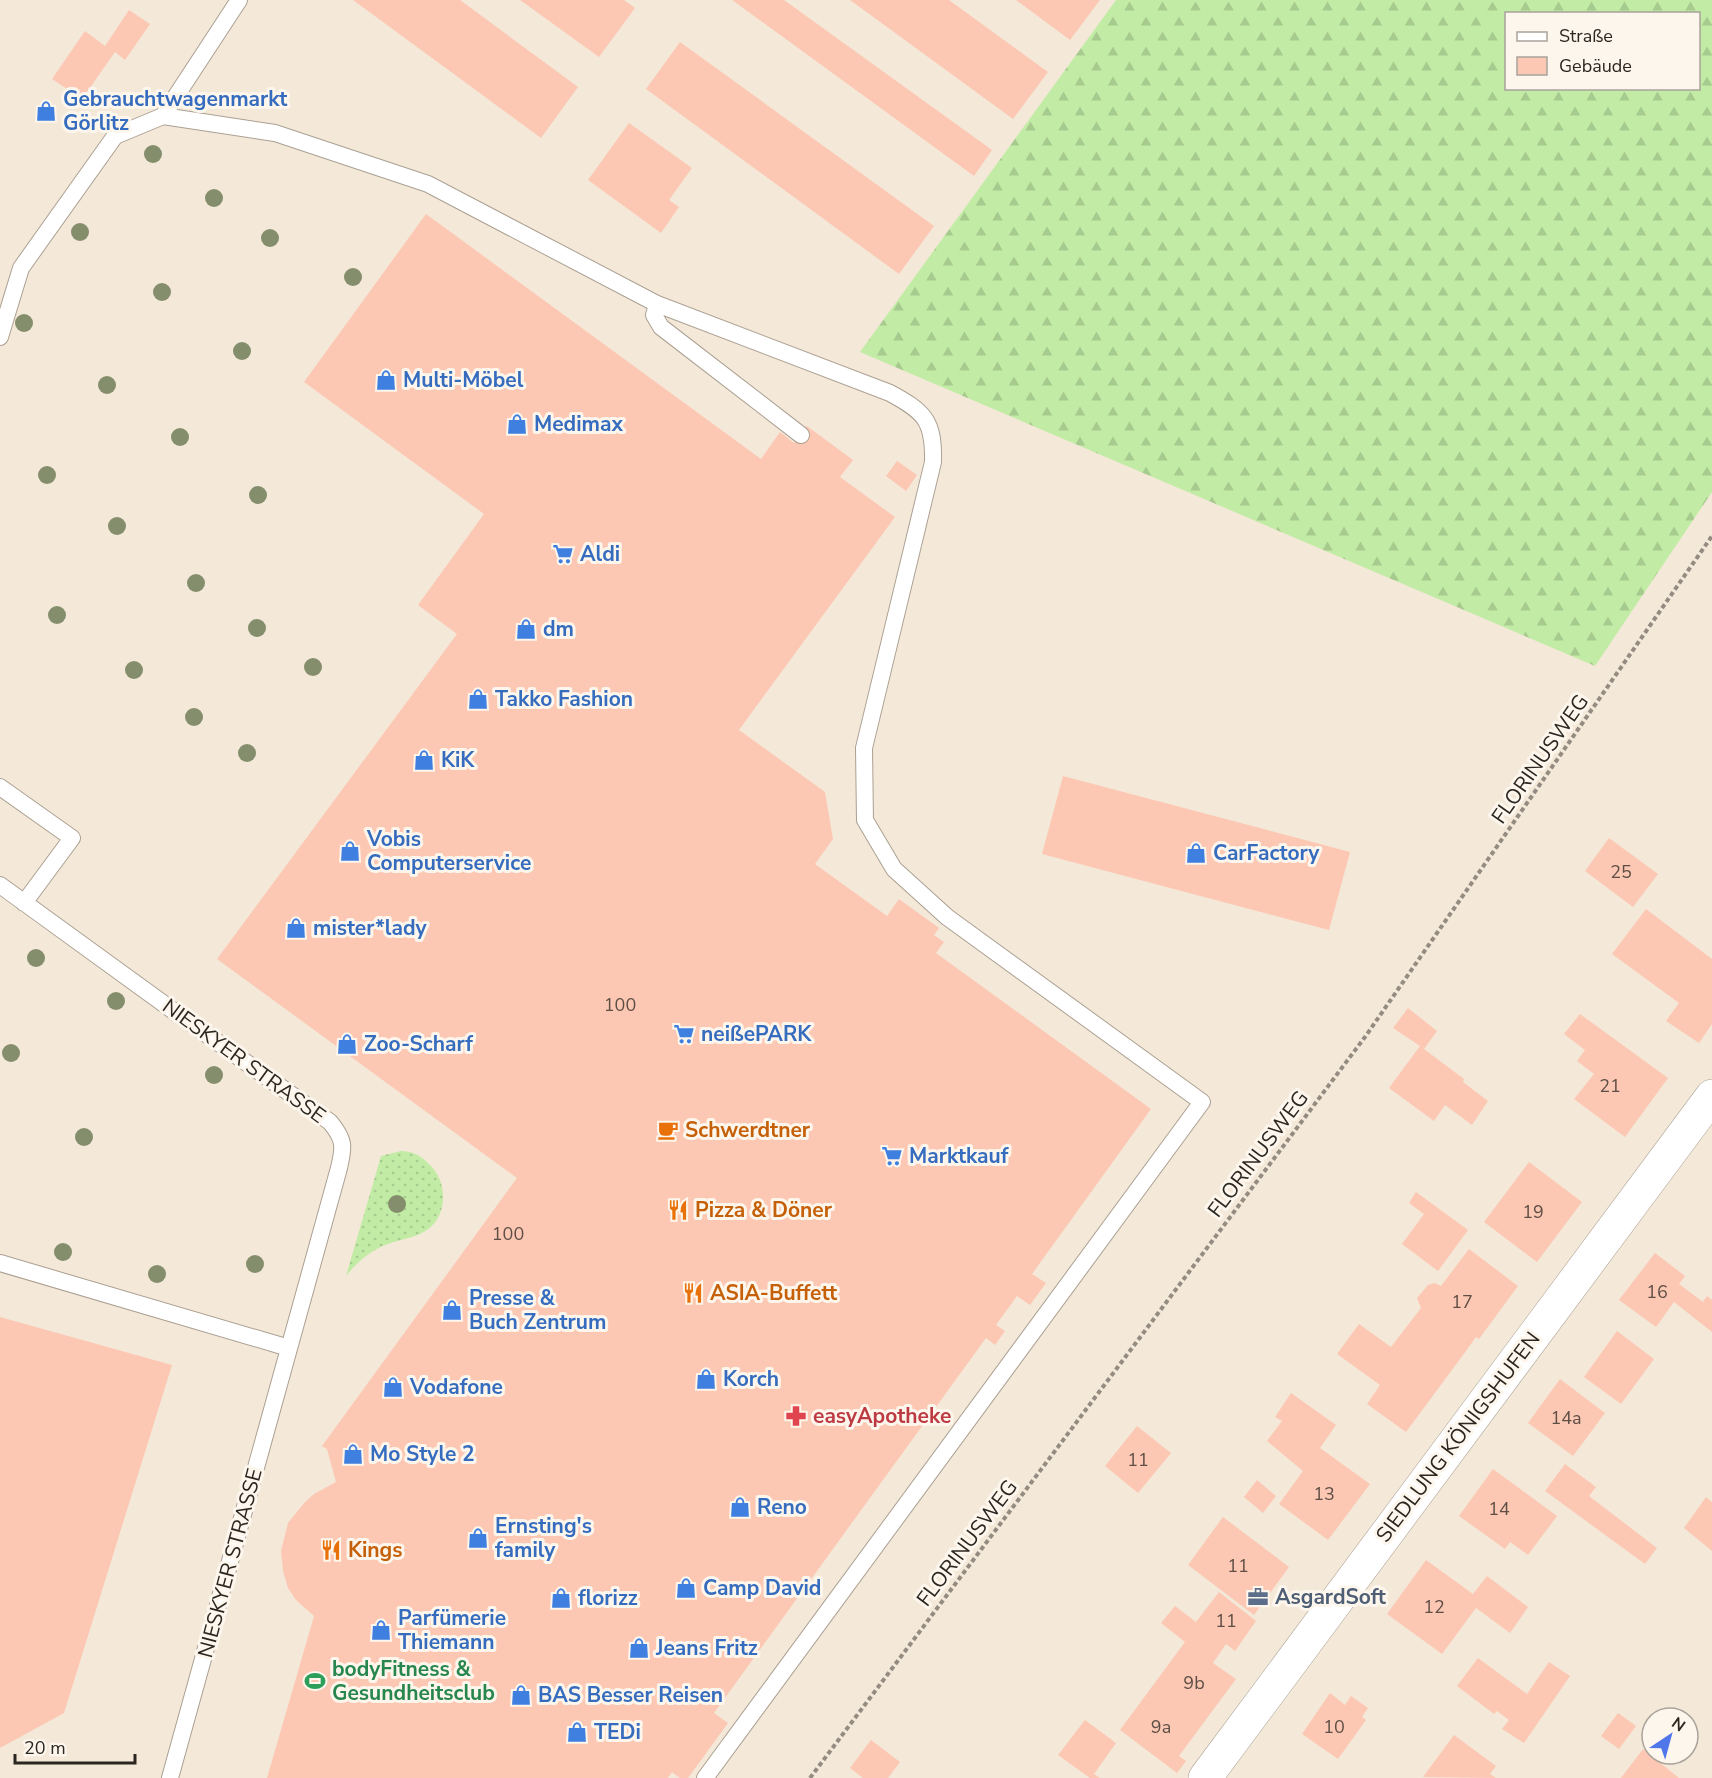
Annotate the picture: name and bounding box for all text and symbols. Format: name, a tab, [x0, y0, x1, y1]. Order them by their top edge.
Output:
legend	[1505, 12, 1700, 90]
text: Straße	[1559, 24, 1613, 48]
text: Gebäude	[1559, 54, 1632, 78]
place label: Gebrauchtwagenmarkt Görlitz	[63, 85, 288, 137]
shop icon: Gebrauchtwagenmarkt Görlitz	[34, 99, 58, 123]
place label: Multi-Möbel	[403, 366, 524, 394]
shop icon: Multi-Möbel	[374, 368, 398, 392]
place label: Medimax	[534, 410, 623, 438]
shop icon: Medimax	[505, 412, 529, 436]
place label: Aldi	[580, 540, 620, 568]
supermarket icon: Aldi	[551, 542, 575, 566]
place label: dm	[543, 615, 574, 643]
shop icon: dm	[514, 617, 538, 641]
place label: Takko Fashion	[495, 685, 633, 713]
shop icon: Takko Fashion	[466, 687, 490, 711]
street label: FLORINUSWEG	[1485, 689, 1595, 829]
place label: KiK	[441, 746, 475, 774]
shop icon: KiK	[412, 748, 436, 772]
place label: Vobis Computerservice	[366, 825, 531, 877]
shop icon: Vobis Computerservice	[338, 839, 362, 863]
place label: CarFactory	[1213, 839, 1320, 867]
shop icon: CarFactory	[1184, 841, 1208, 865]
house number: 25	[1610, 860, 1632, 884]
place label: mister*lady	[313, 914, 428, 942]
shop icon: mister*lady	[284, 916, 308, 940]
street label: NIESKYER STRASSE	[157, 992, 331, 1130]
house number: 100	[604, 993, 636, 1017]
place label: neißePARK	[701, 1020, 812, 1048]
supermarket icon: neißePARK	[672, 1022, 696, 1046]
place label: Zoo-Scharf	[364, 1030, 473, 1058]
shop icon: Zoo-Scharf	[335, 1032, 359, 1056]
house number: 21	[1599, 1074, 1621, 1098]
street label: FLORINUSWEG	[1201, 1085, 1315, 1223]
place label: Schwerdtner	[685, 1116, 811, 1144]
cafe icon: Schwerdtner	[656, 1118, 680, 1142]
place label: Marktkauf	[909, 1142, 1009, 1170]
supermarket icon: Marktkauf	[880, 1144, 904, 1168]
place label: Pizza & Döner	[695, 1196, 833, 1224]
restaurant icon: Pizza & Döner	[666, 1198, 690, 1222]
house number: 19	[1522, 1200, 1544, 1224]
house number: 100	[492, 1222, 524, 1246]
place label: ASIA-Buffett	[710, 1279, 838, 1307]
house number: 16	[1646, 1280, 1668, 1304]
restaurant icon: ASIA-Buffett	[681, 1281, 705, 1305]
place label: Presse & Buch Zentrum	[469, 1284, 606, 1336]
house number: 17	[1451, 1290, 1473, 1314]
shop icon: Presse & Buch Zentrum	[440, 1298, 464, 1322]
street label: SIEDLUNG KÖNIGSHUFEN	[1370, 1326, 1546, 1548]
place label: Korch	[723, 1365, 779, 1393]
shop icon: Korch	[694, 1367, 718, 1391]
place label: Vodafone	[409, 1373, 503, 1401]
shop icon: Vodafone	[381, 1375, 405, 1399]
place label: easyApotheke	[813, 1402, 951, 1430]
pharmacy icon: easyApotheke	[784, 1404, 808, 1428]
house number: 14a	[1550, 1406, 1582, 1430]
place label: Mo Style 2	[370, 1440, 475, 1468]
shop icon: Mo Style 2	[341, 1442, 365, 1466]
house number: 11	[1127, 1448, 1149, 1472]
street label: NIESKYER STRASSE	[191, 1465, 269, 1661]
street label: FLORINUSWEG	[910, 1474, 1024, 1612]
house number: 13	[1313, 1482, 1335, 1506]
place label: Reno	[757, 1493, 807, 1521]
shop icon: Reno	[728, 1495, 752, 1519]
house number: 14	[1488, 1497, 1510, 1521]
place label: Ernsting's family	[495, 1512, 592, 1564]
shop icon: Ernsting's family	[466, 1526, 490, 1550]
place label: Kings	[348, 1536, 403, 1564]
restaurant icon: Kings	[319, 1538, 343, 1562]
house number: 11	[1227, 1554, 1249, 1578]
place label: Camp David	[703, 1574, 821, 1602]
shop icon: Camp David	[674, 1576, 698, 1600]
place label: AsgardSoft	[1275, 1583, 1387, 1611]
place label: florizz	[578, 1584, 638, 1612]
office icon: AsgardSoft	[1246, 1585, 1270, 1609]
shop icon: florizz	[549, 1586, 573, 1610]
house number: 12	[1423, 1595, 1445, 1619]
place label: Parfümerie Thiemann	[398, 1604, 506, 1656]
house number: 11	[1215, 1609, 1237, 1633]
shop icon: Parfümerie Thiemann	[369, 1618, 393, 1642]
place label: Jeans Fritz	[655, 1634, 758, 1662]
shop icon: Jeans Fritz	[627, 1636, 651, 1660]
place label: bodyFitness & Gesundheitsclub	[332, 1655, 495, 1707]
sports icon: bodyFitness & Gesundheitsclub	[303, 1669, 327, 1693]
house number: 9b	[1183, 1671, 1205, 1695]
place label: BAS Besser Reisen	[538, 1681, 723, 1709]
shop icon: BAS Besser Reisen	[509, 1683, 533, 1707]
north arrow	[1640, 1706, 1700, 1766]
text: N	[1667, 1712, 1690, 1737]
house number: 9a	[1151, 1715, 1171, 1739]
house number: 10	[1323, 1715, 1345, 1739]
place label: TEDi	[594, 1718, 641, 1746]
shop icon: TEDi	[565, 1720, 589, 1744]
scale bar	[15, 1727, 135, 1765]
text: 20 m	[24, 1736, 66, 1760]

